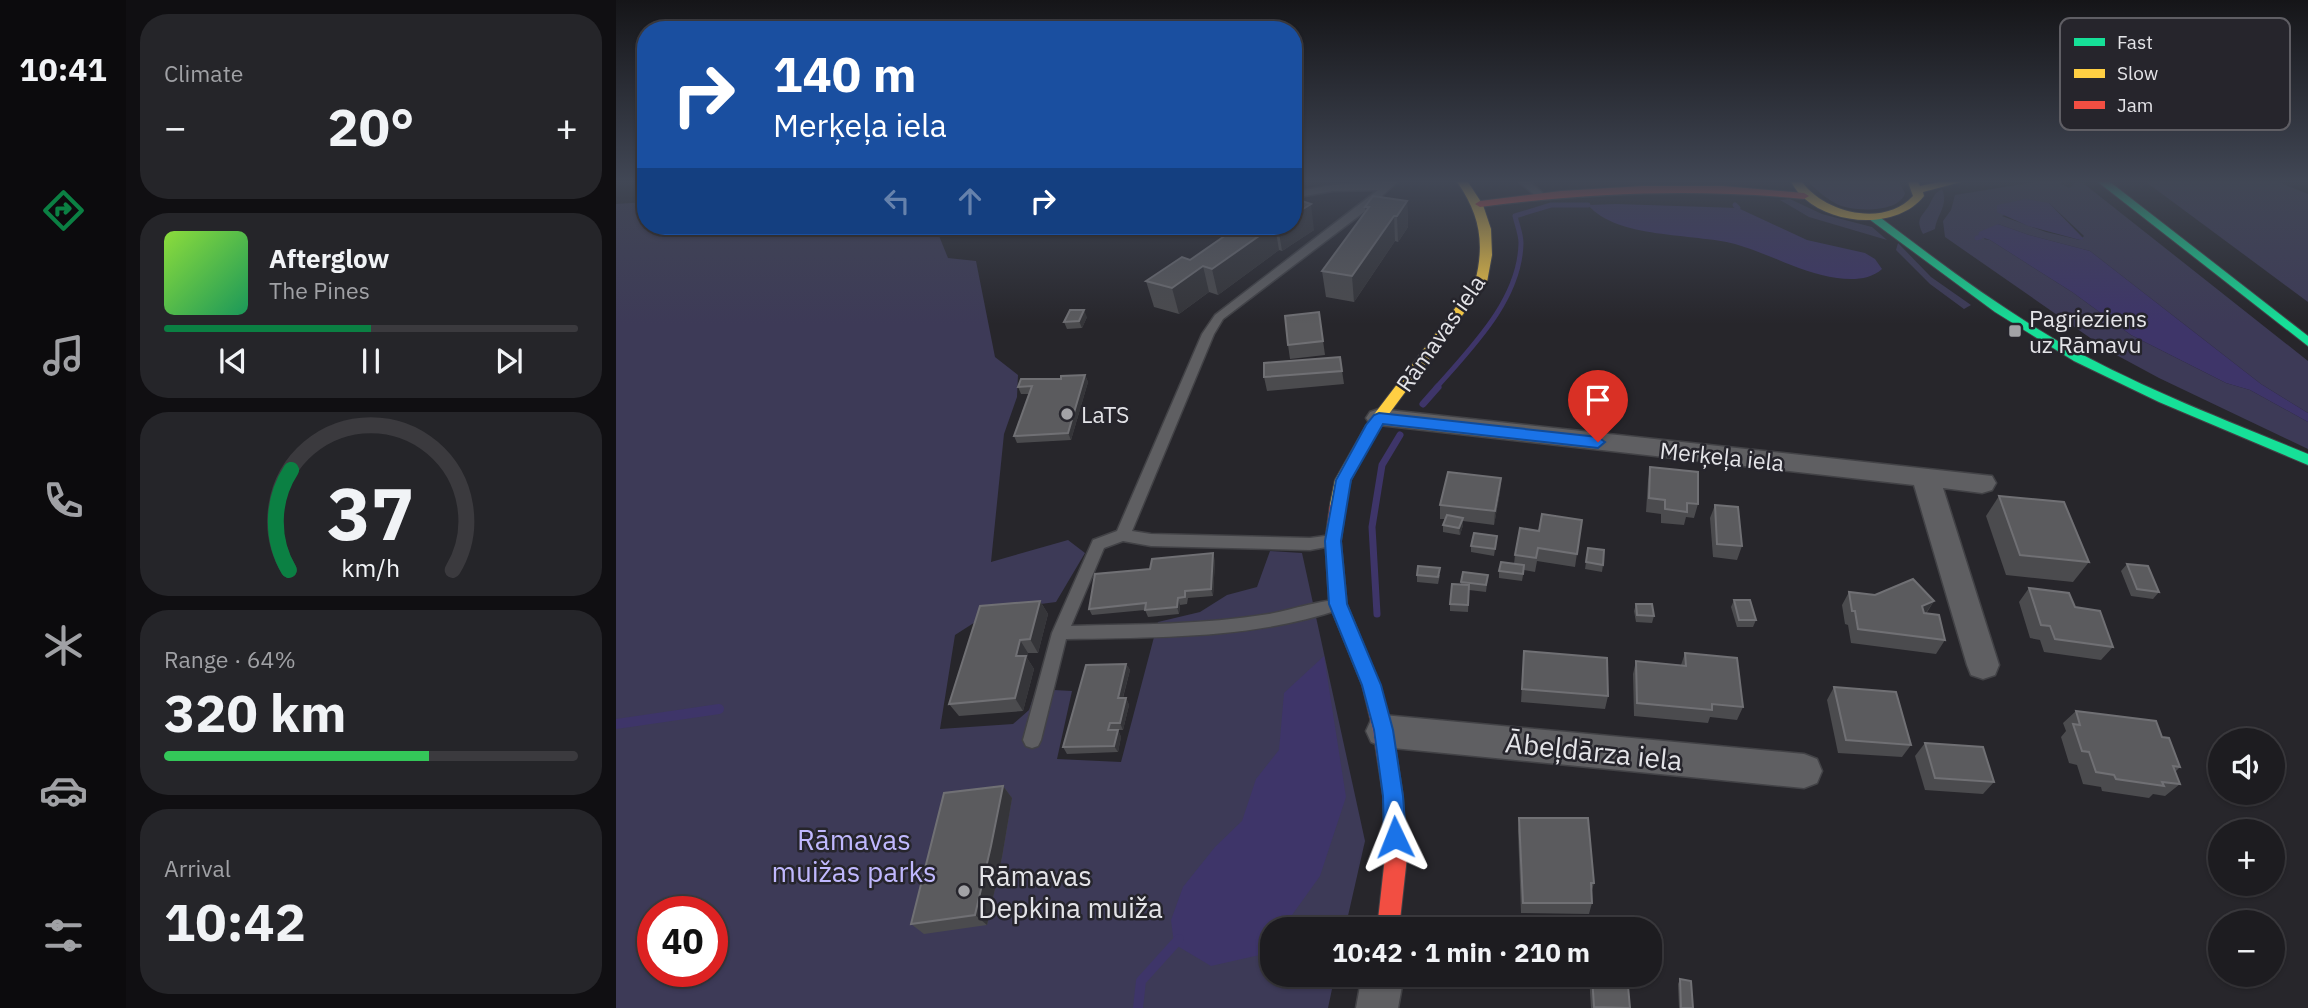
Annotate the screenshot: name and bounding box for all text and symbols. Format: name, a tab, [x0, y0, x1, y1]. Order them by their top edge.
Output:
legend	[2060, 18, 2290, 130]
text: Fast	[2117, 30, 2153, 54]
text: 140 m	[773, 42, 917, 105]
text: 10:41	[19, 48, 107, 90]
icon: right	[658, 49, 749, 140]
text: Climate	[164, 58, 243, 88]
text: Slow	[2117, 61, 2158, 85]
text: 20°	[328, 93, 414, 160]
text: Jam	[2117, 93, 2153, 117]
text: −	[164, 102, 187, 151]
text: +	[555, 102, 578, 151]
text: Merķeļa iela	[773, 104, 947, 146]
icon: left	[878, 182, 916, 220]
icon: ahead	[951, 182, 989, 220]
icon: right	[1024, 182, 1062, 220]
icon: directions	[39, 186, 88, 235]
text: Afterglow	[269, 241, 389, 275]
street label: Rāmavas iela	[1389, 269, 1491, 397]
text: The Pines	[269, 275, 370, 305]
place label: Pagrieziens uz Rāmavu	[2029, 303, 2147, 359]
marker: Pagrieziens uz Rāmavu	[2007, 323, 2023, 339]
icon: music	[39, 331, 88, 380]
icon: previous	[214, 342, 252, 380]
icon: pause	[352, 342, 390, 380]
icon: next	[490, 342, 528, 380]
pin	[1568, 370, 1628, 442]
icon: arrive	[1579, 381, 1617, 419]
place label: LaTS	[1081, 399, 1129, 429]
marker: LaTS	[1059, 406, 1075, 422]
street label: Merķeļa iela	[1658, 435, 1786, 477]
text: 37	[327, 465, 415, 560]
icon: phone	[39, 476, 88, 525]
text: km/h	[342, 551, 400, 584]
icon: climate	[39, 621, 88, 670]
text: Range · 64%	[164, 644, 296, 674]
text: 320 km	[164, 679, 346, 746]
street label: Ābeļdārza iela	[1503, 723, 1685, 779]
map controls	[2208, 728, 2285, 987]
button: sound	[2208, 728, 2285, 805]
icon: car	[39, 766, 88, 815]
position arrow	[1358, 800, 1432, 874]
button: +	[2208, 819, 2285, 896]
park label: Rāmavas muižas parks	[771, 821, 937, 890]
text: Arrival	[164, 853, 231, 883]
place label: Rāmavas Depkina muiža	[978, 857, 1163, 926]
marker: Rāmavas Depkina muiža	[956, 883, 972, 899]
text: 10:42	[164, 888, 306, 955]
speed limit sign: 40	[637, 896, 728, 987]
button: −	[2208, 910, 2285, 987]
icon: filters	[39, 911, 88, 960]
text: 10:42 · 1 min · 210 m	[1332, 935, 1590, 969]

